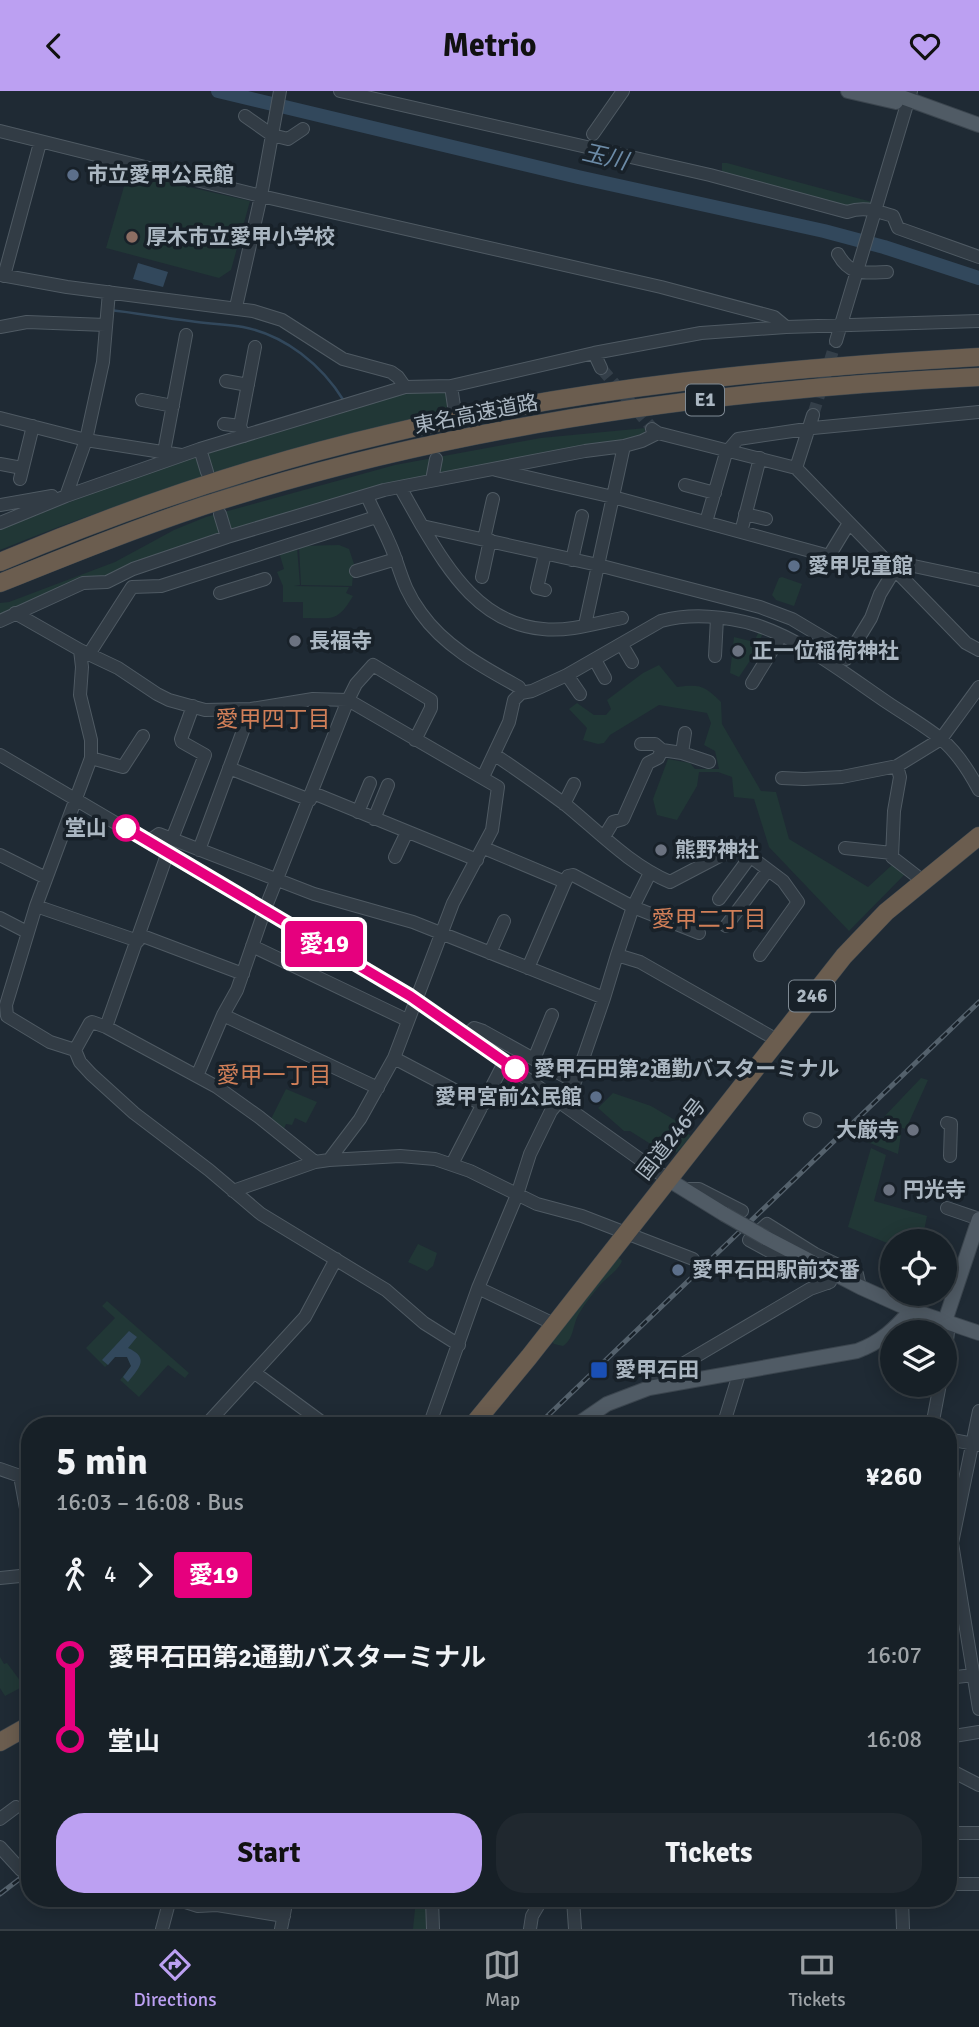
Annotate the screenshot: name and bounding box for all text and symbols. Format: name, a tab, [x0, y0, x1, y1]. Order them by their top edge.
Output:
text: Metrio	[442, 26, 537, 65]
icon: back	[35, 27, 73, 65]
icon: heart	[906, 27, 944, 65]
water label: 玉川	[579, 138, 634, 177]
place label: 市立愛甲公民館	[87, 162, 234, 188]
marker: 市立愛甲公民館	[65, 167, 81, 183]
place label: 厚木市立愛甲小学校	[146, 224, 335, 250]
marker: 厚木市立愛甲小学校	[124, 229, 140, 245]
road number: E1	[686, 385, 724, 415]
street label: 東名高速道路	[412, 389, 540, 439]
place label: 愛甲児童館	[808, 553, 913, 579]
marker: 愛甲児童館	[786, 558, 802, 574]
place label: 長福寺	[309, 628, 372, 654]
marker: 長福寺	[287, 633, 303, 649]
place label: 正一位稲荷神社	[752, 638, 899, 664]
marker: 正一位稲荷神社	[730, 643, 746, 659]
district label: 愛甲四丁目	[216, 705, 331, 734]
place label: 堂山	[65, 815, 107, 841]
marker: 堂山	[113, 815, 139, 841]
place label: 熊野神社	[675, 837, 759, 863]
marker: 熊野神社	[653, 842, 669, 858]
district label: 愛甲二丁目	[652, 905, 767, 934]
line badge: 愛19	[284, 921, 364, 967]
text: 愛19	[299, 929, 349, 959]
road number: 246	[789, 981, 835, 1011]
marker: 愛甲石田第2通勤バスターミナル	[502, 1056, 528, 1082]
place label: 愛甲石田第2通勤バスターミナル	[534, 1056, 839, 1082]
district label: 愛甲一丁目	[217, 1061, 332, 1090]
place label: 愛甲宮前公民館	[435, 1084, 582, 1110]
marker: 愛甲宮前公民館	[588, 1089, 604, 1105]
street label: 国道246号	[631, 1093, 711, 1185]
place label: 大厳寺	[836, 1117, 899, 1143]
marker: 大厳寺	[905, 1122, 921, 1138]
place label: 円光寺	[903, 1177, 966, 1203]
marker: 円光寺	[881, 1182, 897, 1198]
map controls	[880, 1229, 957, 1397]
button: locate	[880, 1229, 957, 1306]
place label: 愛甲石田駅前交番	[692, 1257, 860, 1283]
marker: 愛甲石田駅前交番	[670, 1262, 686, 1278]
button: layers	[880, 1320, 957, 1397]
place label: 愛甲石田	[615, 1357, 699, 1383]
marker: 愛甲石田	[589, 1360, 609, 1380]
text: 5 min	[56, 1438, 148, 1485]
text: ¥260	[866, 1461, 922, 1493]
text: 16:03 – 16:08 · Bus	[56, 1488, 244, 1517]
icon: walk	[56, 1556, 94, 1594]
icon: forward	[126, 1556, 164, 1594]
text: 4	[104, 1560, 116, 1589]
text: 愛19	[188, 1560, 238, 1590]
text: 16:07	[866, 1641, 922, 1670]
text: 愛甲石田第2通勤バスターミナル	[108, 1642, 486, 1674]
text: 16:08	[866, 1725, 922, 1754]
text: 堂山	[108, 1726, 160, 1758]
button: Start	[56, 1813, 482, 1893]
button: Tickets	[496, 1813, 922, 1893]
tab: Directions	[133, 1946, 217, 2012]
tab: Map	[483, 1946, 521, 2012]
tab: Tickets	[788, 1946, 846, 2012]

